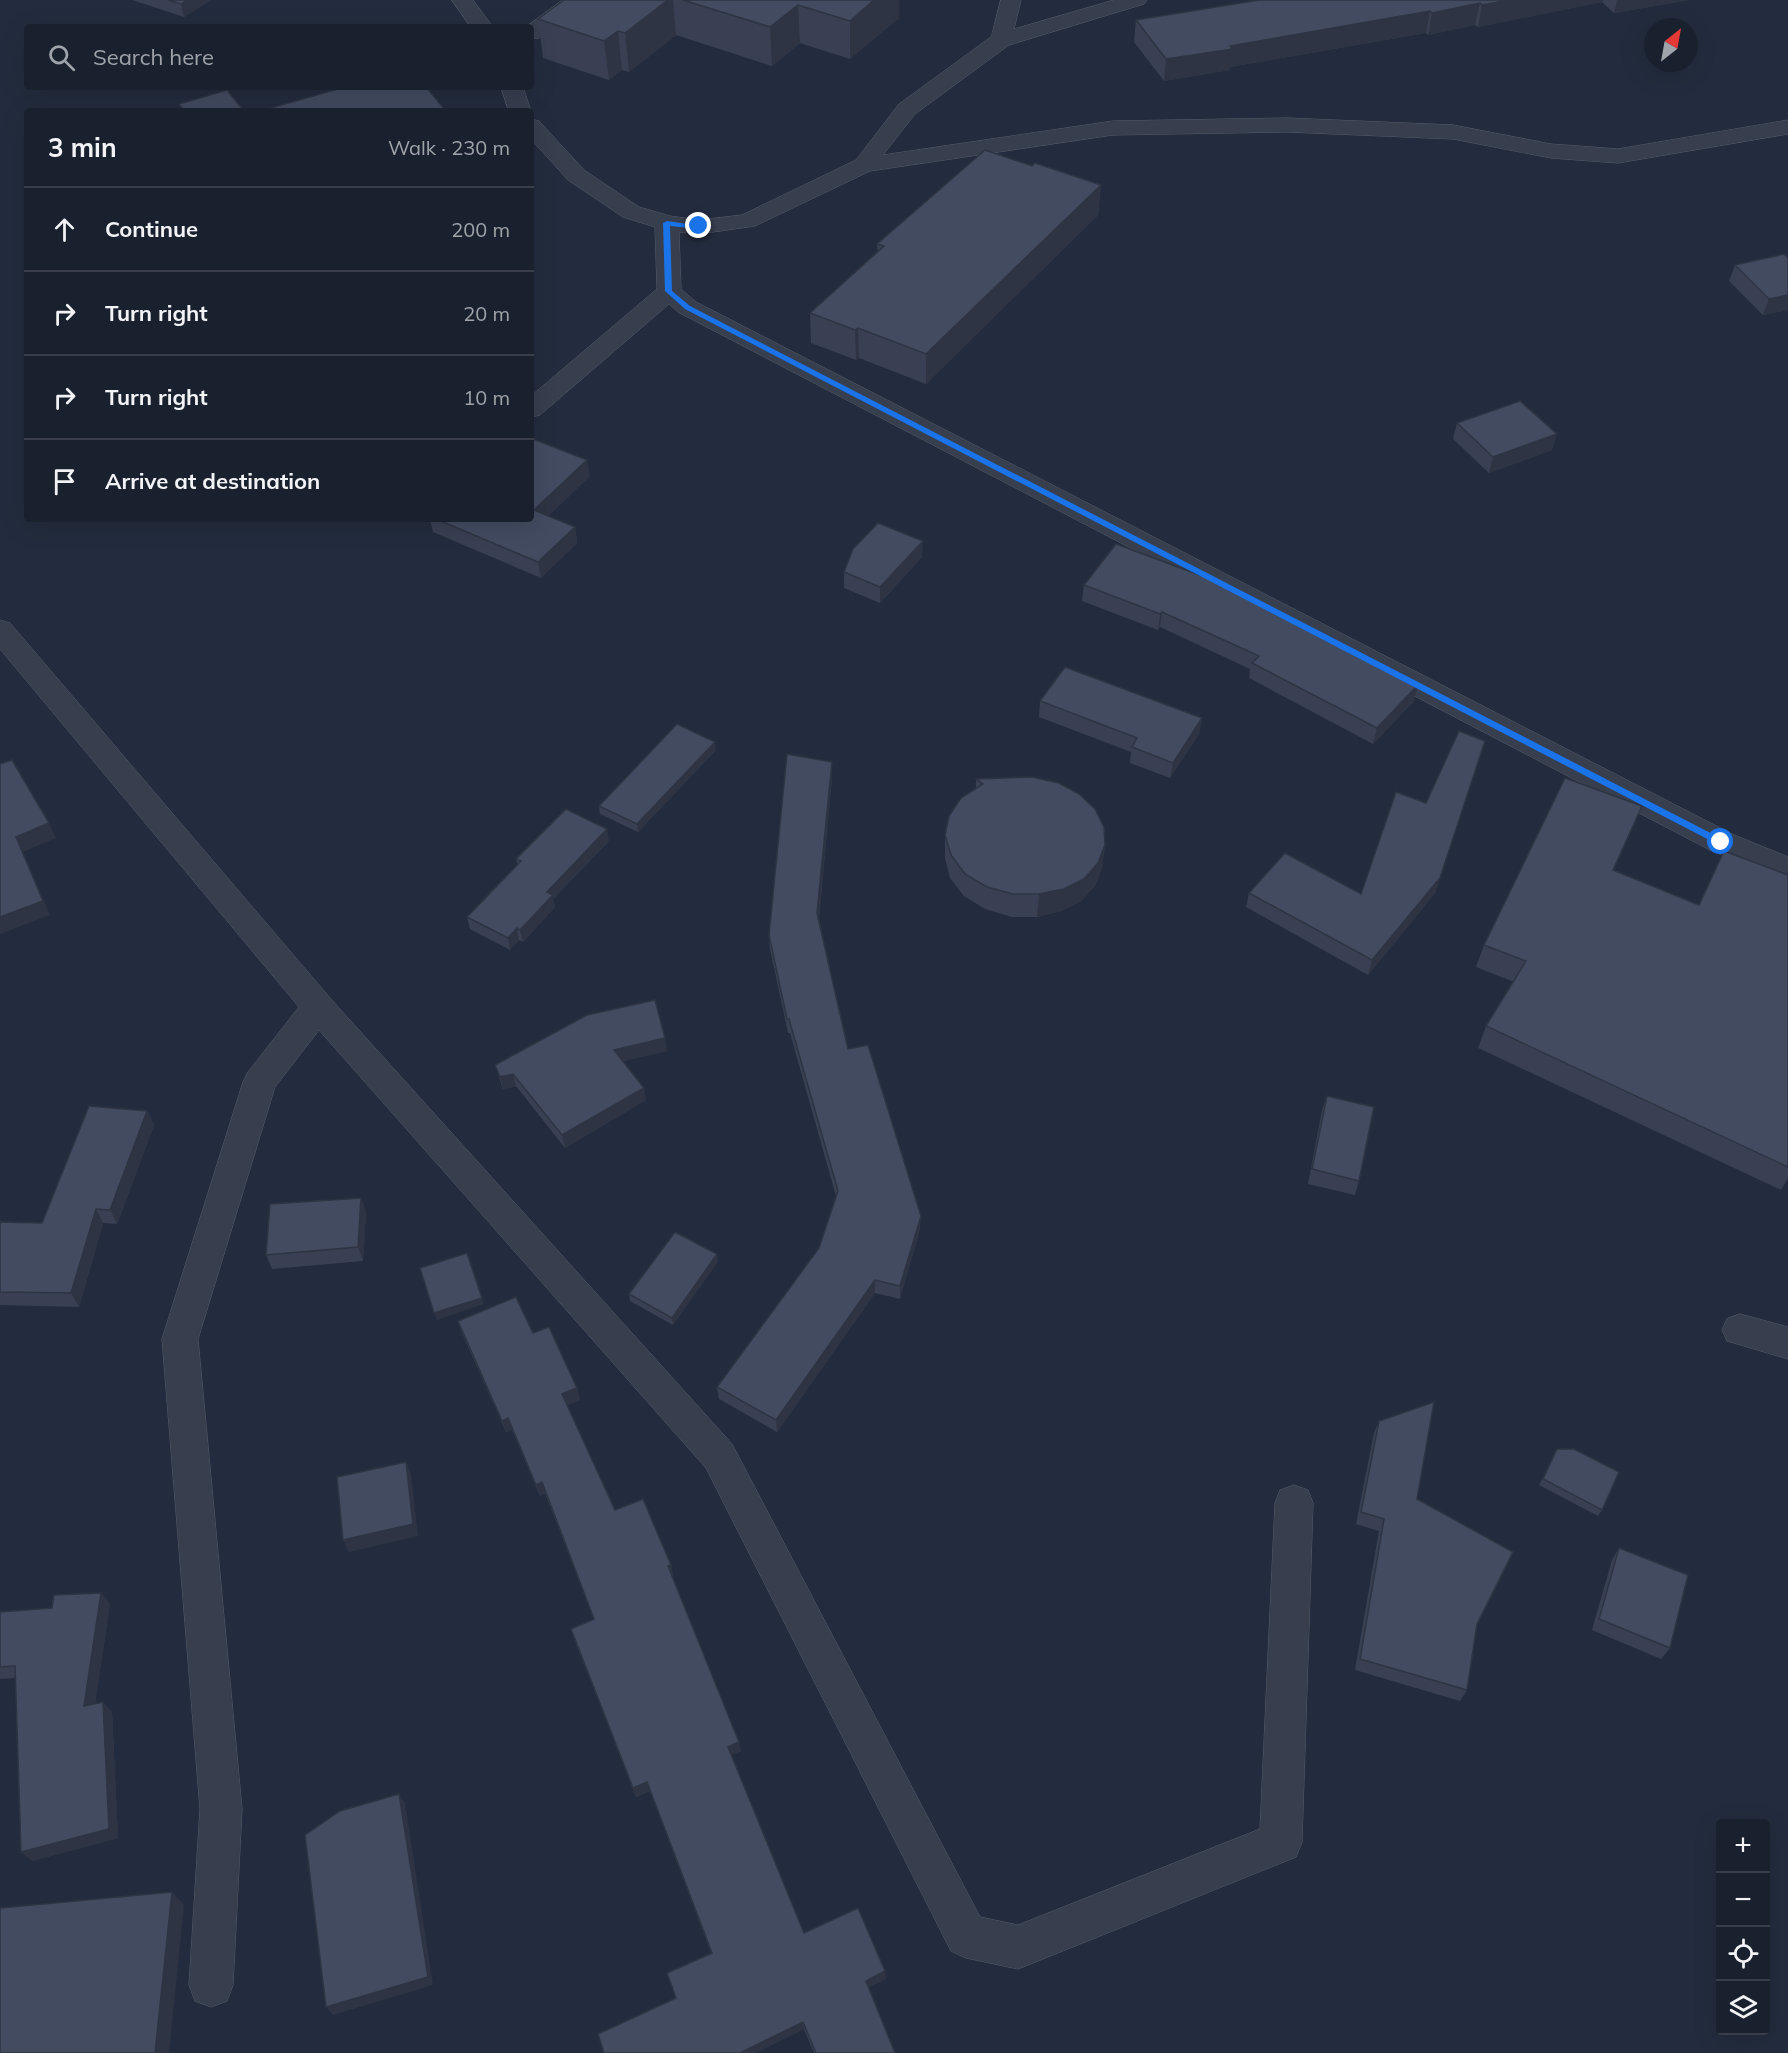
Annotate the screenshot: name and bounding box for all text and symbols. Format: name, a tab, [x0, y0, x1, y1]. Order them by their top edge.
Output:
north arrow	[1644, 18, 1698, 72]
search box	[24, 24, 534, 90]
icon: search	[45, 41, 78, 74]
text: Search here	[93, 43, 214, 71]
text: 3 min	[48, 131, 117, 164]
text: Walk · 230 m	[388, 135, 510, 160]
route end	[685, 212, 711, 238]
icon: ahead	[48, 213, 81, 246]
text: Continue	[105, 215, 198, 243]
text: 200 m	[451, 217, 510, 242]
icon: right	[48, 297, 81, 330]
text: Turn right	[105, 299, 208, 327]
text: 20 m	[463, 301, 510, 326]
icon: right	[48, 381, 81, 414]
text: Turn right	[105, 383, 208, 411]
text: 10 m	[463, 385, 510, 410]
icon: arrive	[48, 465, 81, 498]
text: Arrive at destination	[105, 467, 320, 495]
route start	[1707, 828, 1733, 854]
map controls	[1716, 1819, 1770, 2035]
button: +	[1716, 1819, 1770, 1873]
button: −	[1716, 1873, 1770, 1927]
button: locate	[1716, 1927, 1770, 1981]
button: layers	[1716, 1981, 1770, 2035]

